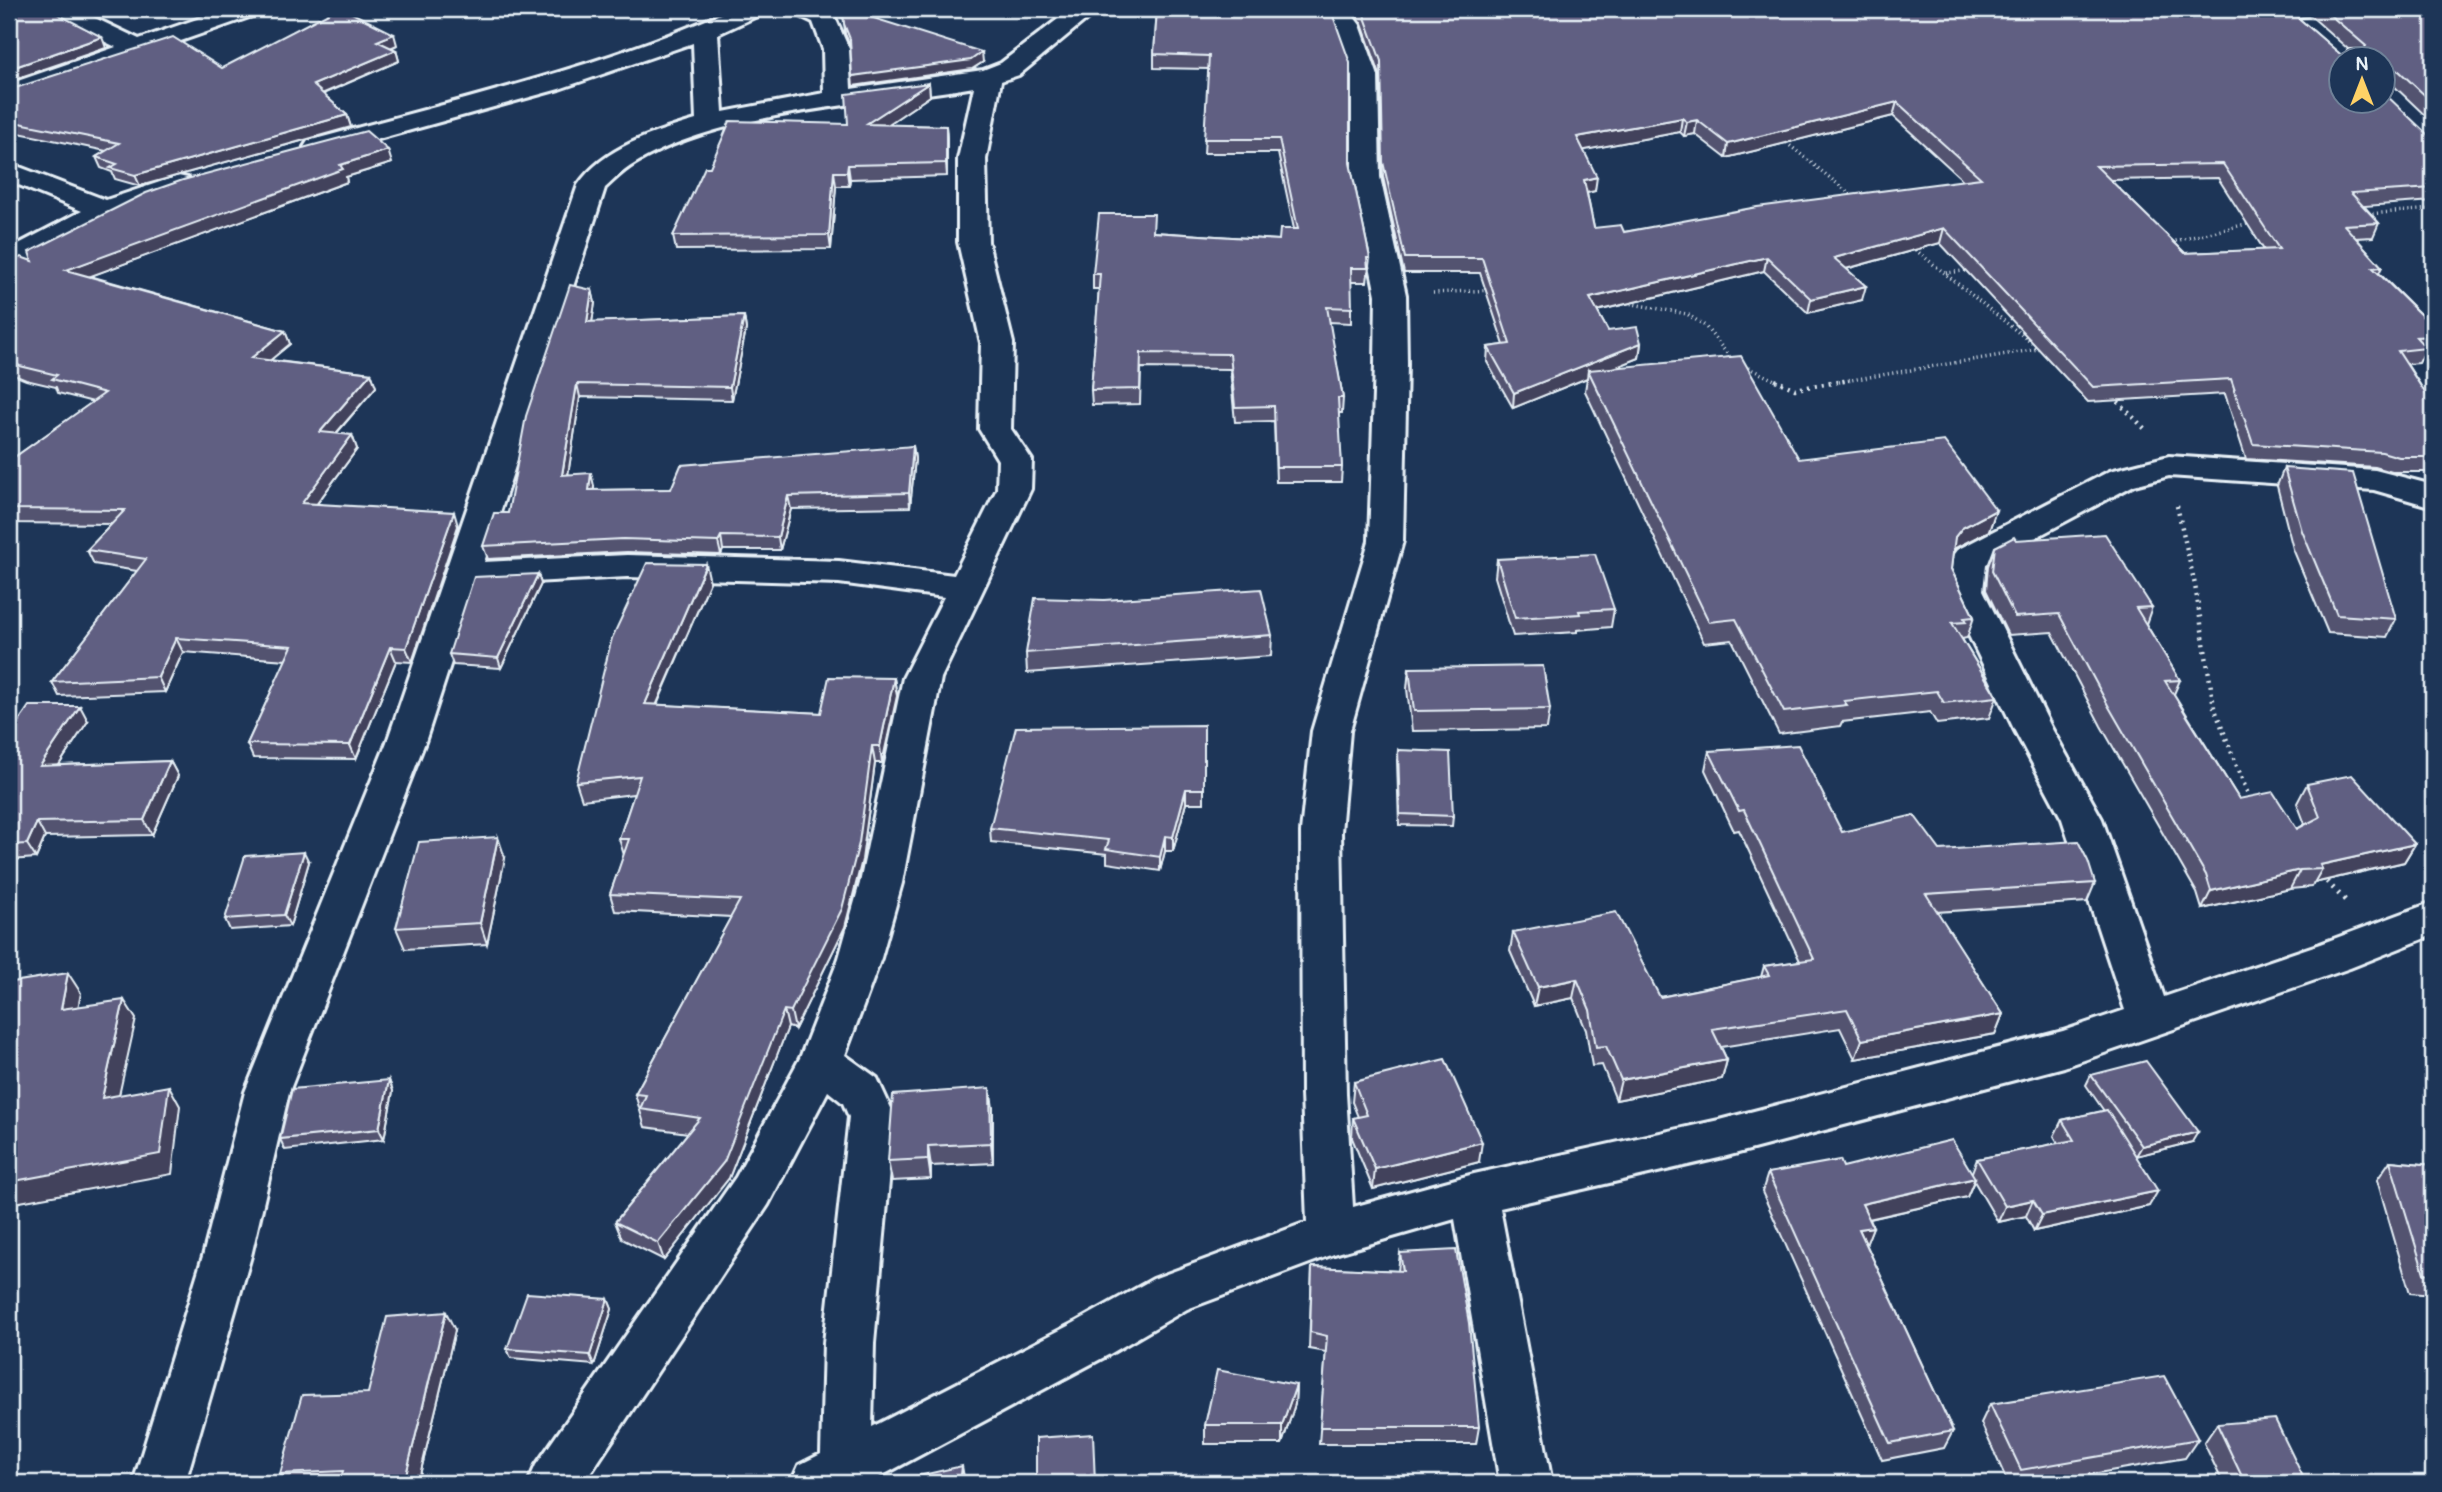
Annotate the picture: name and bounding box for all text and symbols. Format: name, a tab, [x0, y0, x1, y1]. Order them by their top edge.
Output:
north arrow	[2326, 46, 2396, 116]
text: N	[2356, 52, 2369, 76]

